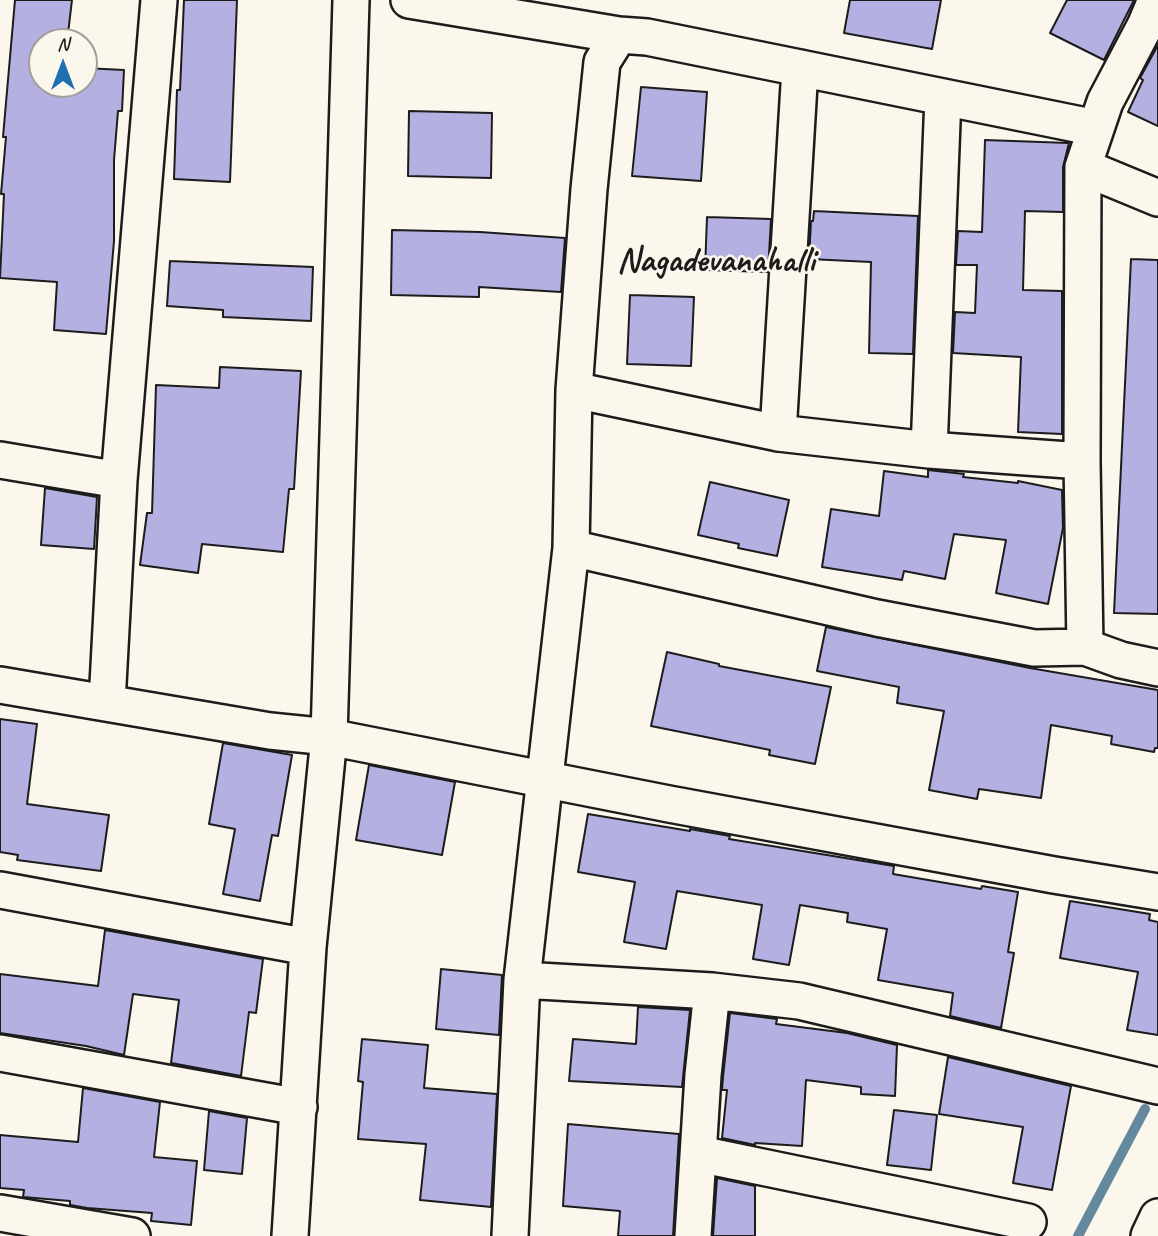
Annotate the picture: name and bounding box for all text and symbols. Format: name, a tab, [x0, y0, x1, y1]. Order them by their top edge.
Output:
north arrow	[28, 28, 98, 98]
text: N	[57, 32, 69, 56]
district label: Nagadevanahalli	[617, 241, 815, 283]

